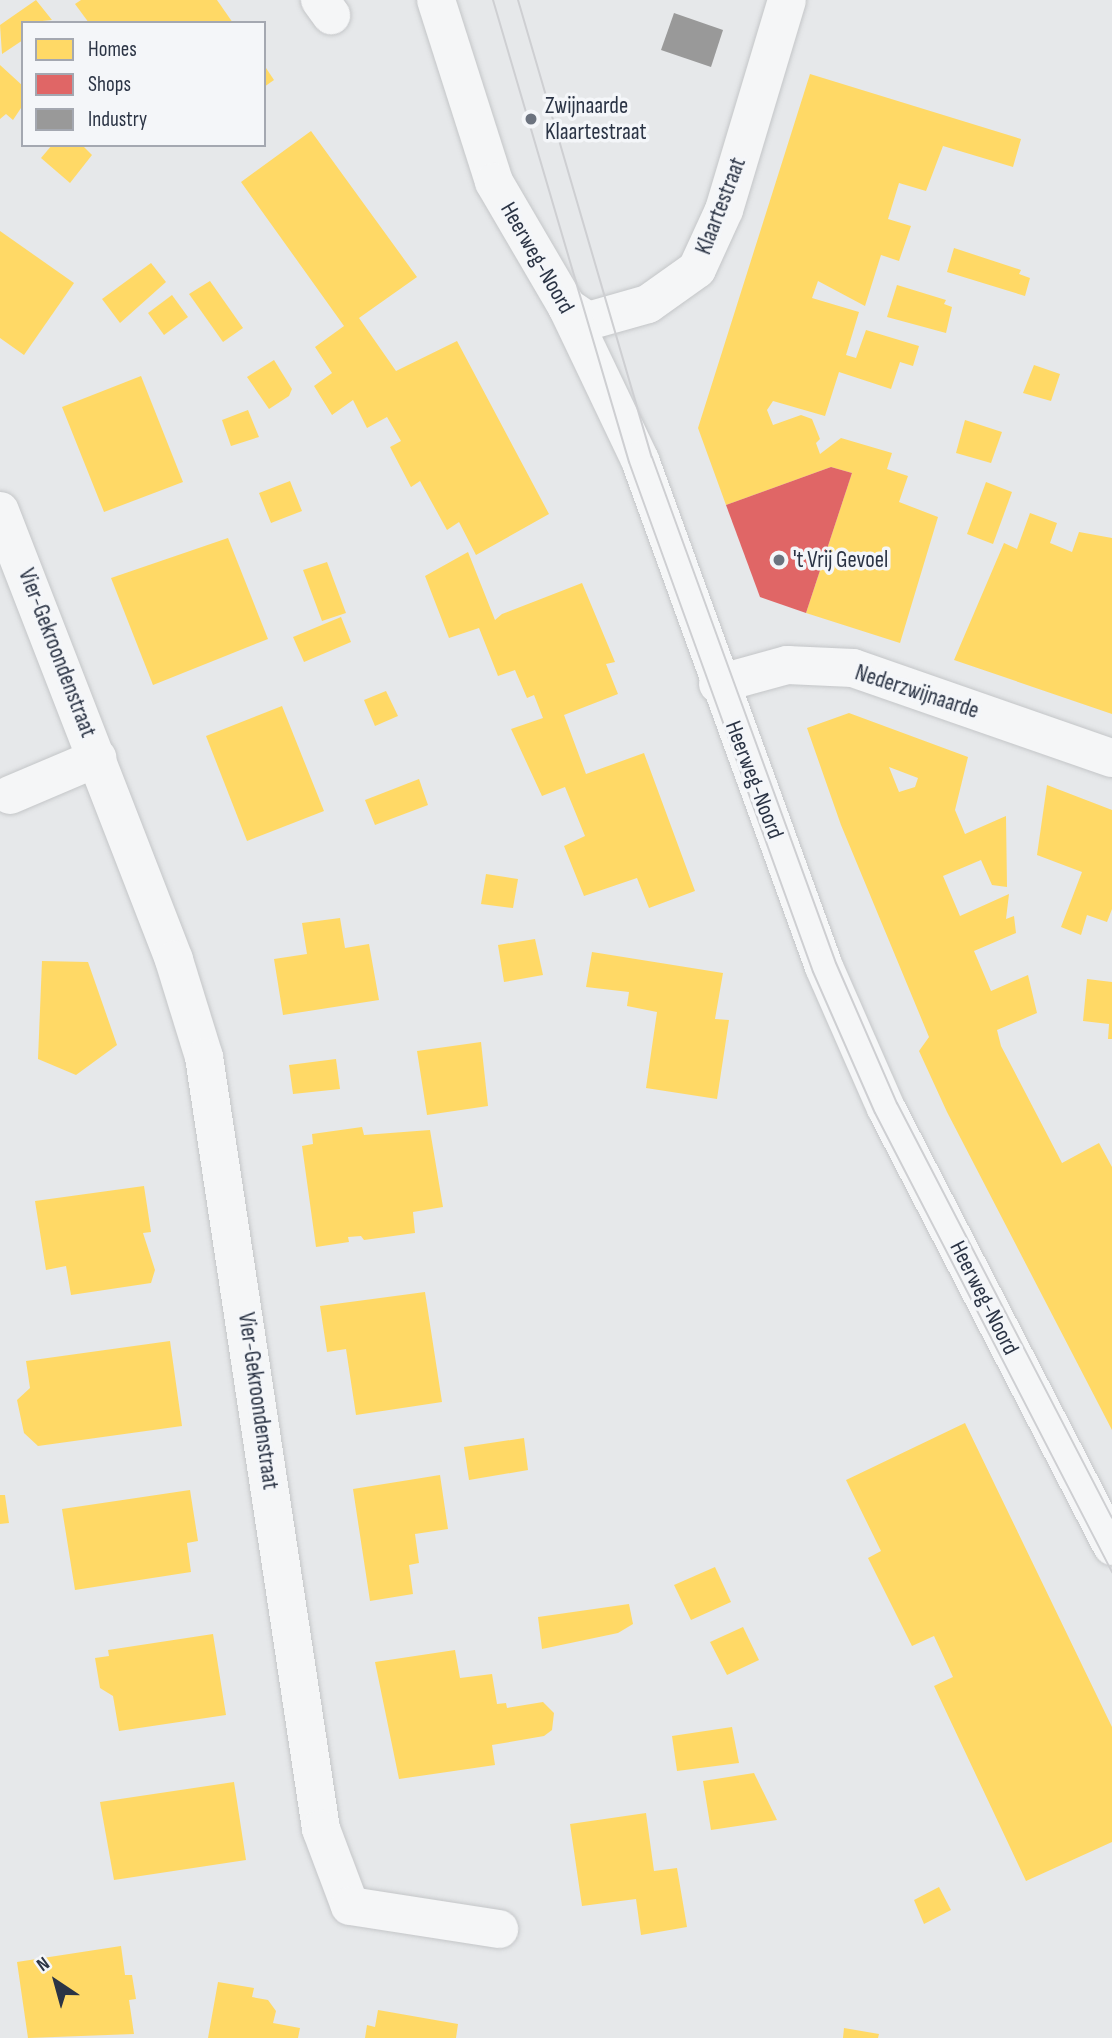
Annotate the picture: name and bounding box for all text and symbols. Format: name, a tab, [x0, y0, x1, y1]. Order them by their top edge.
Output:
legend	[21, 21, 266, 147]
text: Homes	[88, 37, 137, 62]
text: Shops	[88, 72, 131, 97]
place label: Zwijnaarde Klaartestraat	[545, 92, 647, 146]
text: Industry	[88, 107, 147, 132]
marker: Zwijnaarde Klaartestraat	[523, 111, 539, 127]
street label: Klaartestraat	[690, 154, 752, 258]
street label: Heerweg-Noord	[494, 197, 580, 319]
place label: 't Vrij Gevoel	[793, 546, 888, 574]
marker: 't Vrij Gevoel	[771, 552, 787, 568]
street label: Vier-Gekroondenstraat	[12, 565, 102, 741]
street label: Nederzwijnaarde	[852, 659, 982, 725]
street label: Heerweg-Noord	[719, 717, 789, 843]
street label: Heerweg-Noord	[944, 1237, 1024, 1359]
street label: Vier-Gekroondenstraat	[232, 1311, 284, 1491]
north arrow	[21, 1947, 91, 2017]
text: N	[32, 1952, 54, 1977]

